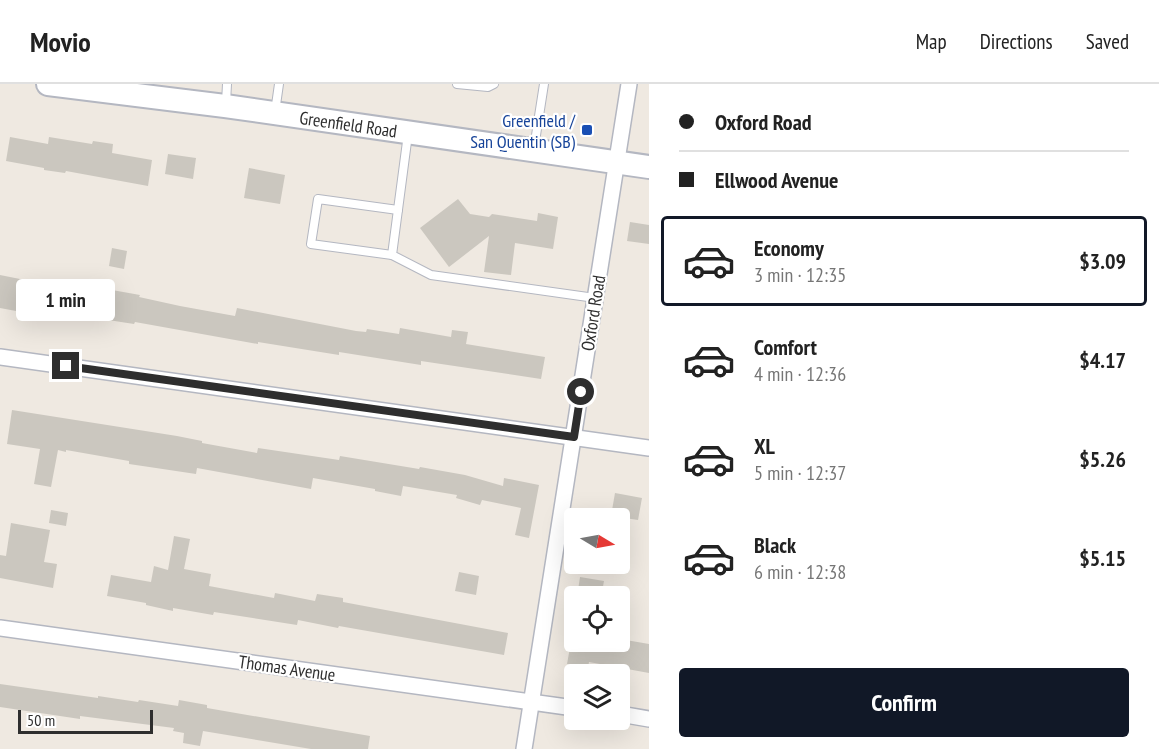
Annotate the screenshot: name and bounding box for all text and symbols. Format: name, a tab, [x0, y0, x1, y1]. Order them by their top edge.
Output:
text: Movio	[30, 23, 91, 60]
text: Map	[916, 28, 947, 55]
text: Directions	[980, 28, 1053, 55]
text: Saved	[1086, 28, 1129, 55]
street label: Greenfield Road	[298, 105, 399, 142]
text: Oxford Road	[715, 108, 812, 136]
place label: Greenfield / San Quentin (SB)	[470, 109, 576, 153]
marker: Greenfield / San Quentin (SB)	[580, 123, 594, 137]
text: Ellwood Avenue	[715, 166, 838, 194]
icon: car	[682, 234, 736, 288]
text: Economy	[754, 234, 824, 262]
text: $3.09	[1079, 247, 1126, 275]
text: 3 min · 12:35	[754, 262, 846, 288]
street label: Oxford Road	[576, 273, 610, 353]
callout: 1 min	[16, 279, 116, 321]
text: 1 min	[45, 287, 86, 313]
icon: car	[682, 333, 736, 387]
text: Comfort	[754, 333, 817, 361]
text: $4.17	[1079, 346, 1126, 374]
route end	[52, 352, 79, 379]
text: 4 min · 12:36	[754, 361, 846, 387]
route start	[567, 378, 594, 405]
icon: car	[682, 432, 736, 486]
text: XL	[754, 432, 775, 460]
text: $5.26	[1079, 445, 1126, 473]
text: 5 min · 12:37	[754, 460, 846, 486]
north arrow	[564, 508, 630, 574]
map controls	[564, 508, 630, 730]
icon: car	[682, 531, 736, 585]
text: Black	[754, 531, 796, 559]
text: $5.15	[1079, 544, 1126, 572]
text: 6 min · 12:38	[754, 559, 846, 585]
button: locate	[564, 586, 630, 652]
street label: Thomas Avenue	[237, 650, 337, 686]
button: layers	[564, 664, 630, 730]
button: Confirm	[679, 668, 1129, 737]
scale bar	[18, 707, 153, 734]
text: 50 m	[27, 710, 55, 730]

